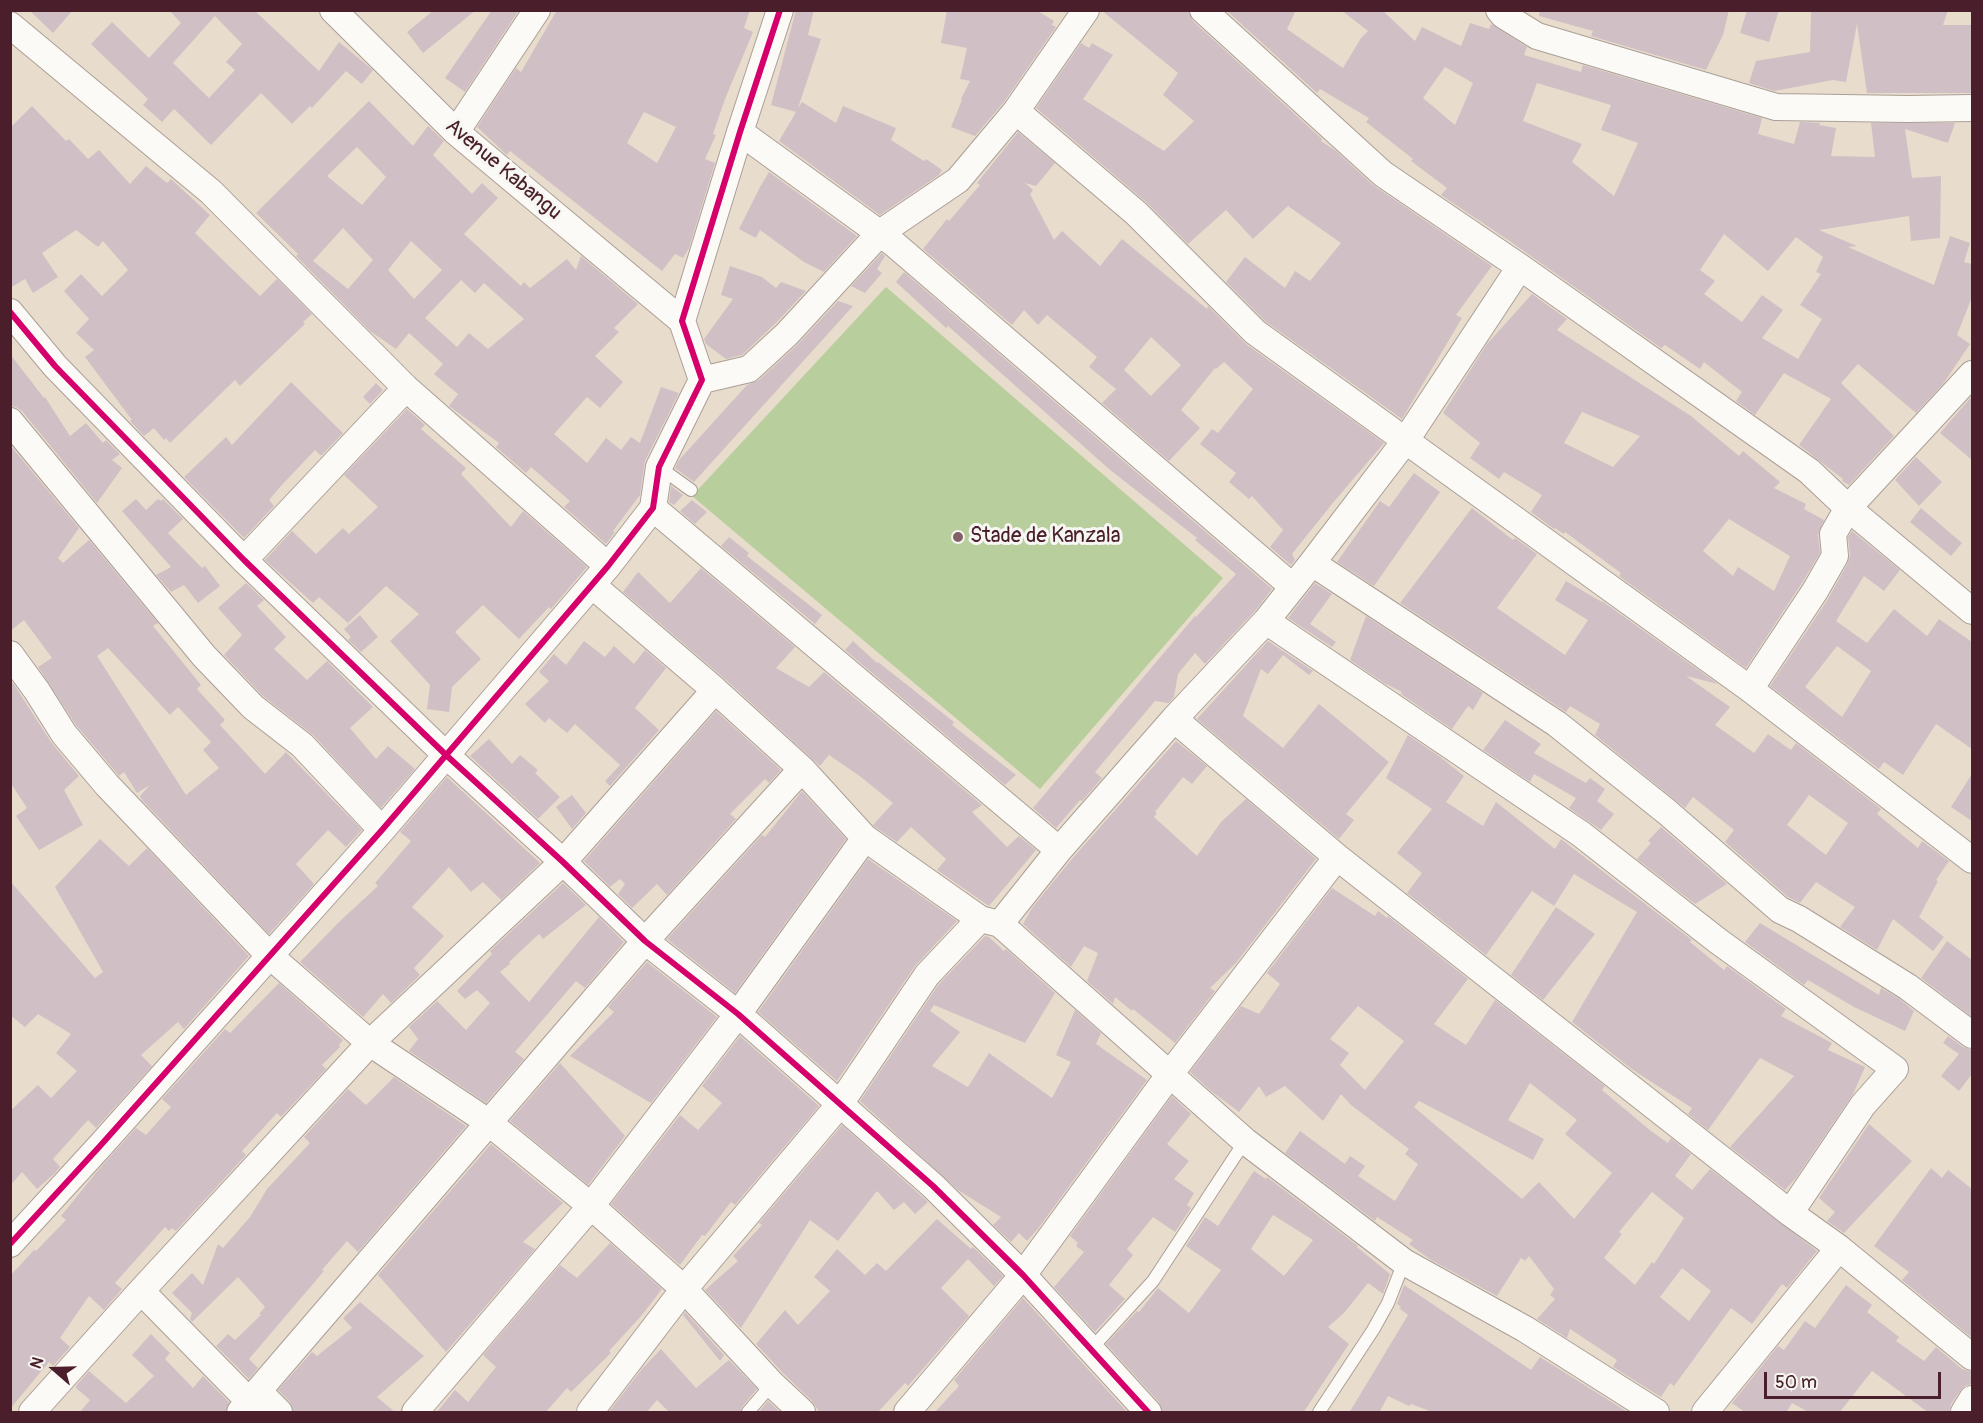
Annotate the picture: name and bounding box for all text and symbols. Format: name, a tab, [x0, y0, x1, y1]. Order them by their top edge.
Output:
street label: Avenue Kabangu	[440, 114, 566, 226]
place label: Stade de Kanzala	[970, 524, 1120, 550]
marker: Stade de Kanzala	[951, 530, 965, 544]
north arrow	[24, 1339, 84, 1399]
text: N	[26, 1354, 48, 1371]
scale bar	[1767, 1360, 1944, 1398]
text: 50 m	[1775, 1371, 1817, 1394]

